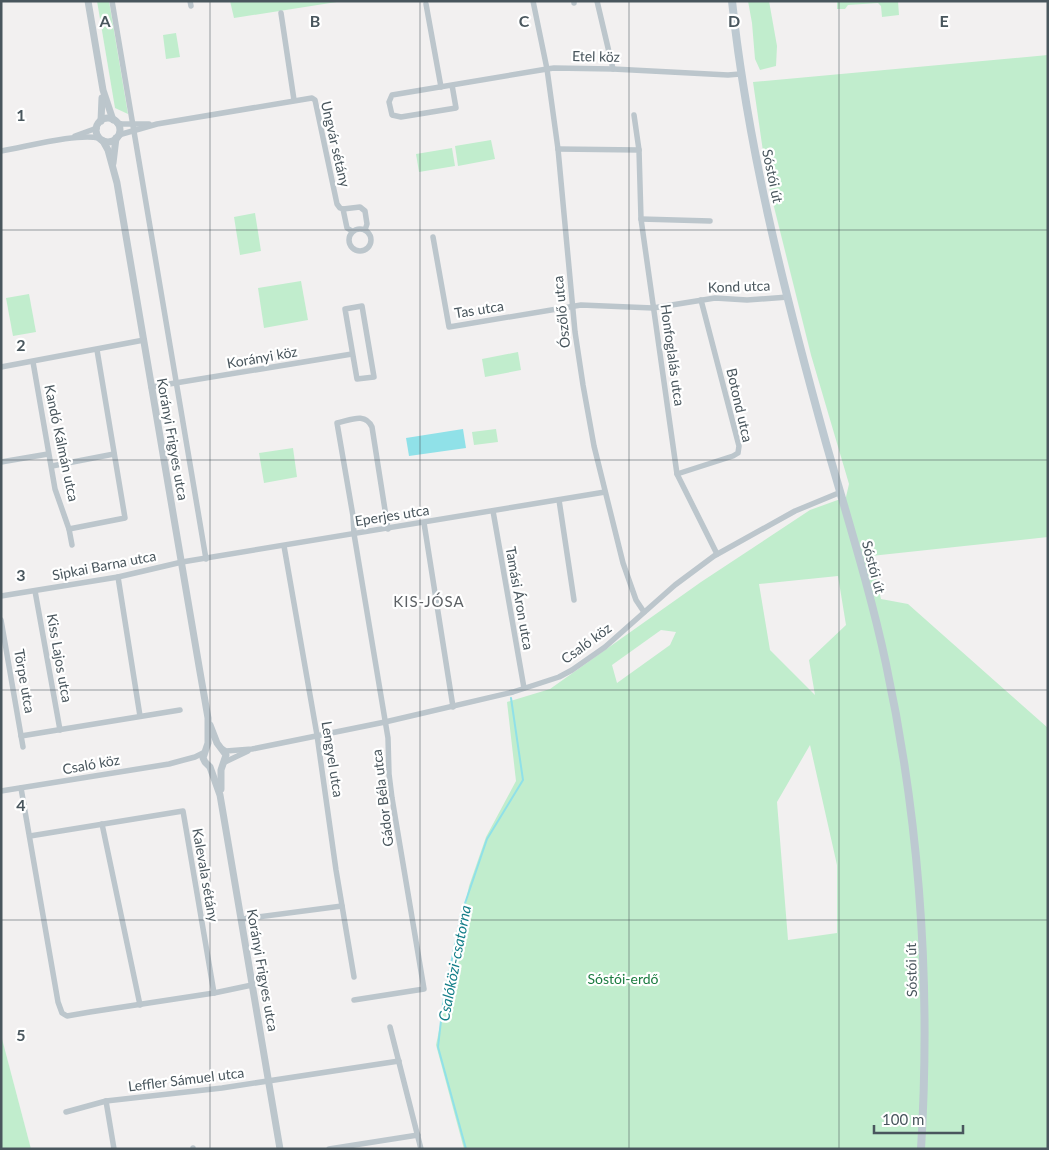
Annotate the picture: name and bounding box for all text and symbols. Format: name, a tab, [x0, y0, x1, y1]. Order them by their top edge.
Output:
text: A	[98, 11, 111, 30]
text: B	[310, 11, 320, 30]
text: C	[519, 11, 530, 30]
text: D	[728, 11, 740, 30]
text: E	[939, 11, 949, 30]
street label: Etel köz	[572, 47, 620, 65]
street label: Ungvár sétány	[318, 99, 354, 189]
text: 1	[16, 105, 26, 124]
street label: Sóstói út	[759, 148, 787, 204]
street label: Ószőlő utca	[549, 275, 573, 349]
street label: Kond utca	[708, 276, 770, 296]
street label: Tas utca	[453, 297, 505, 321]
street label: Honfoglalás utca	[657, 303, 689, 407]
text: 2	[16, 335, 26, 354]
street label: Korányi köz	[225, 342, 299, 372]
street label: Botond utca	[723, 366, 757, 444]
street label: Korányi Frigyes utca	[154, 376, 192, 502]
street label: Kandó Kálmán utca	[41, 383, 83, 503]
street label: Eperjes utca	[354, 501, 430, 529]
street label: Sóstói út	[859, 539, 889, 595]
street label: Tamási Áron utca	[503, 545, 537, 651]
street label: Sipkai Barna utca	[51, 547, 157, 583]
text: 3	[16, 565, 26, 584]
district label: KIS-JÓSA	[393, 592, 465, 610]
street label: Kiss Lajos utca	[44, 612, 76, 704]
street label: Csaló köz	[558, 619, 614, 667]
street label: Törpe utca	[11, 648, 39, 715]
street label: Lengyel utca	[319, 720, 347, 798]
street label: Gádor Béla utca	[368, 748, 396, 848]
street label: Csaló köz	[61, 751, 121, 777]
text: 4	[16, 795, 26, 814]
street label: Kalevala sétány	[189, 827, 223, 924]
water label: Csalóközi-csatorna	[434, 903, 474, 1022]
street label: Korányi Frigyes utca	[244, 907, 282, 1033]
street label: Sóstói út	[902, 943, 920, 997]
park label: Sóstói-erdő	[587, 970, 659, 987]
text: 5	[16, 1025, 26, 1044]
street label: Leffler Sámuel utca	[127, 1063, 245, 1095]
scale bar	[874, 1102, 963, 1134]
text: 100 m	[882, 1110, 924, 1128]

